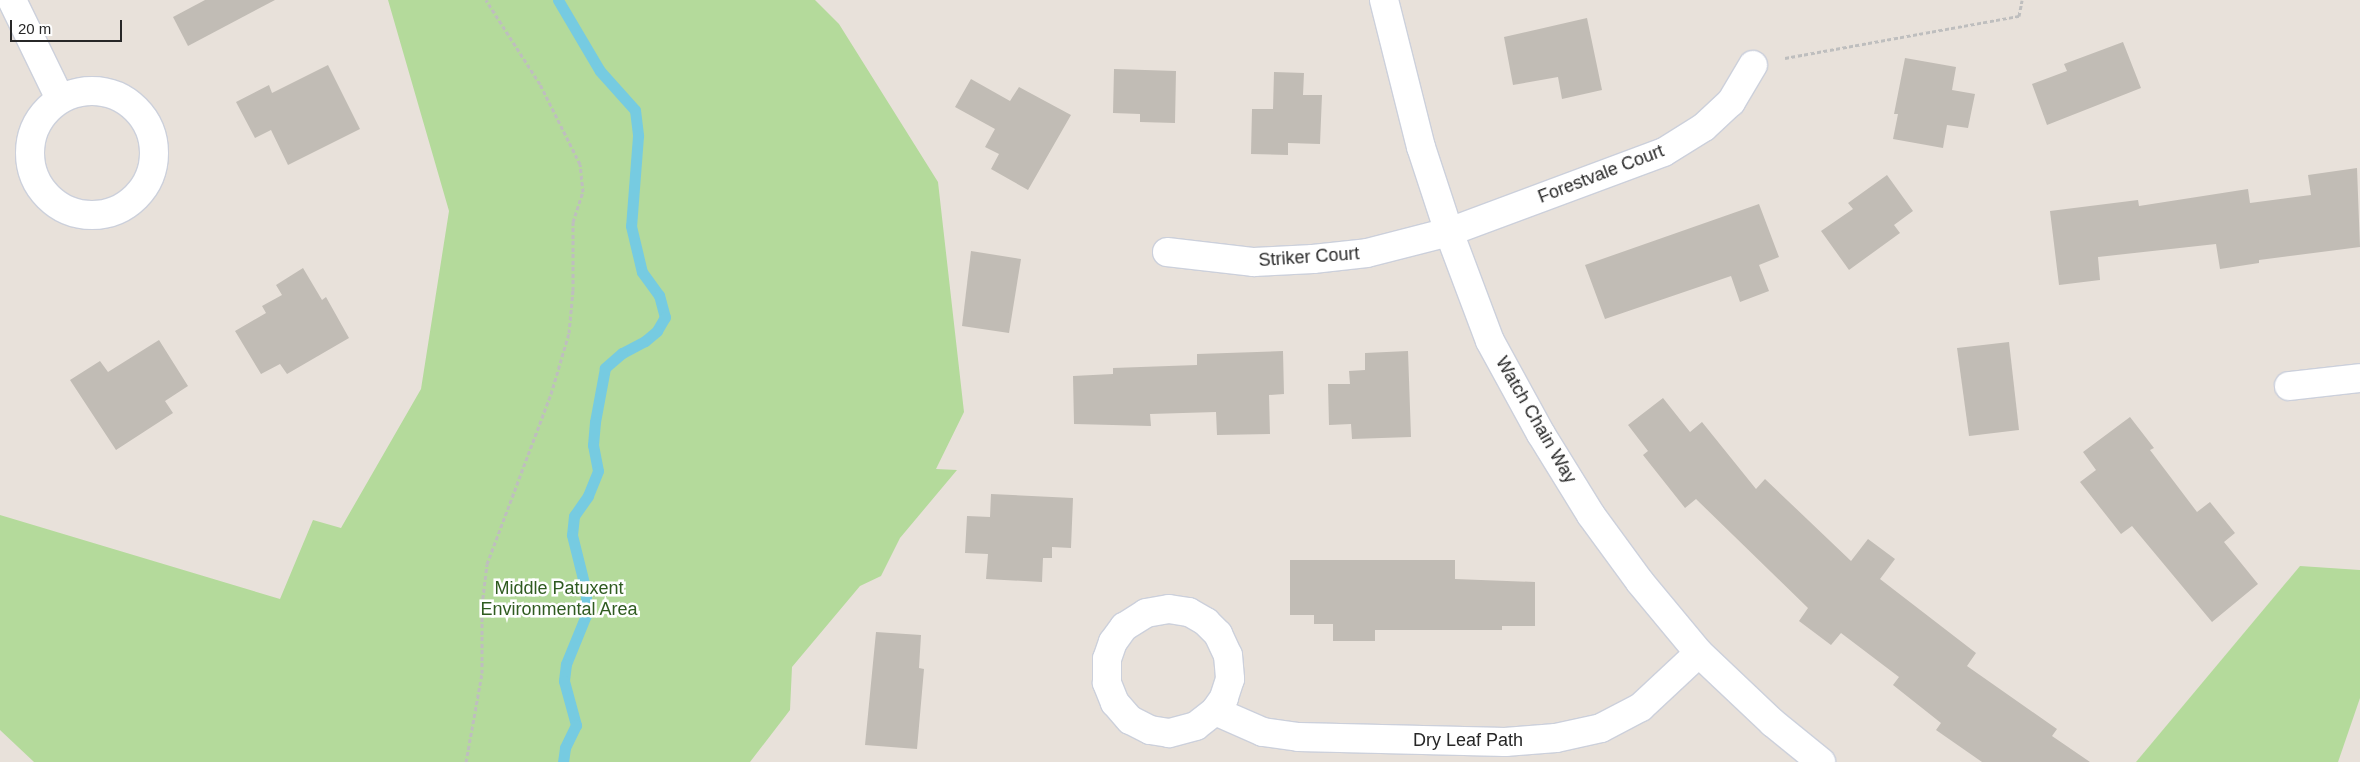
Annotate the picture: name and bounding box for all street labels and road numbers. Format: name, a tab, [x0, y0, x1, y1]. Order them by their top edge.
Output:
street label: Forestvale Court	[1535, 140, 1667, 208]
street label: Striker Court	[1258, 243, 1360, 271]
street label: Watch Chain Way	[1491, 353, 1581, 487]
street label: Dry Leaf Path	[1413, 729, 1523, 751]

